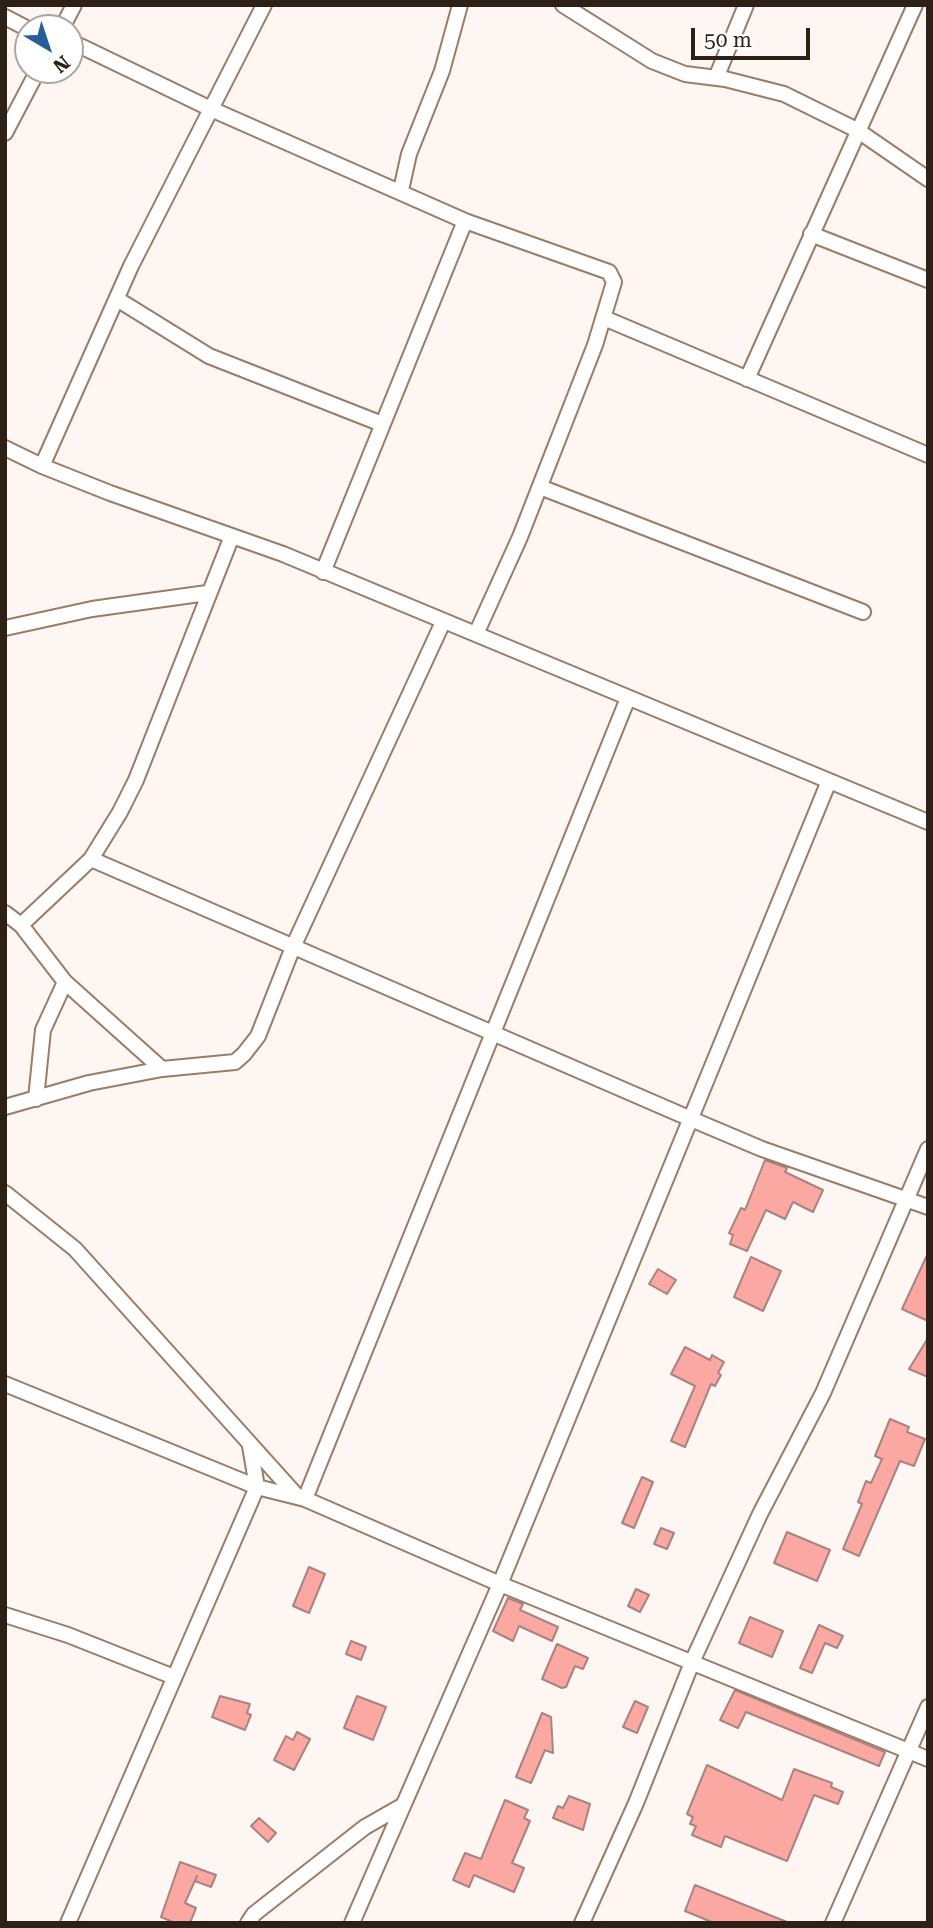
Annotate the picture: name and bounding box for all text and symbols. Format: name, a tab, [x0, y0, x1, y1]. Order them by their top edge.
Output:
north arrow	[14, 14, 84, 84]
scale bar	[695, 14, 814, 58]
text: 50 m	[704, 28, 752, 52]
text: N	[48, 51, 74, 78]

